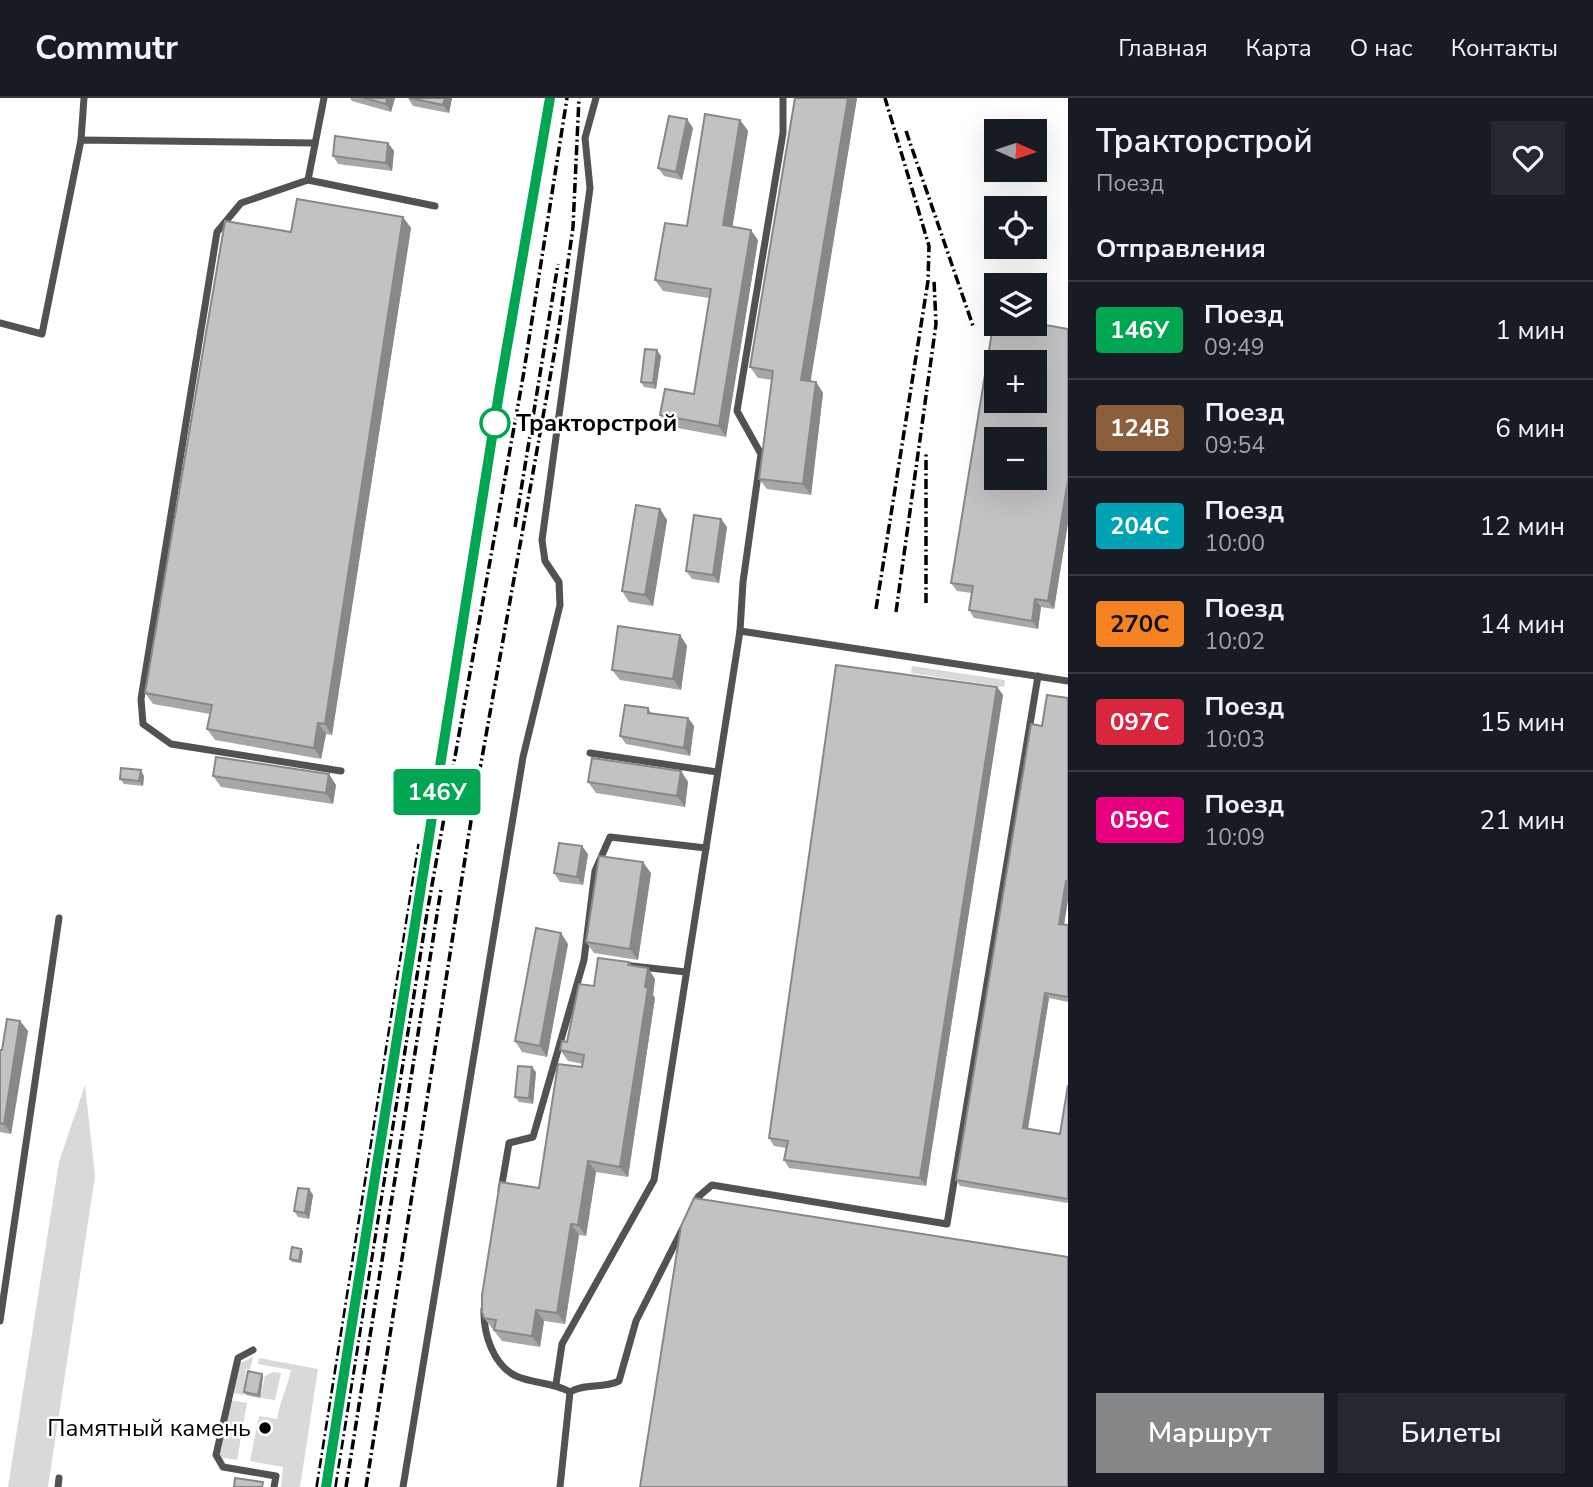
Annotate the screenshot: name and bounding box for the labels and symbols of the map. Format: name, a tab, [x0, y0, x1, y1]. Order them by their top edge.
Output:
north arrow	[984, 119, 1046, 182]
place label: Тракторстрой	[516, 407, 677, 439]
marker: Тракторстрой	[480, 408, 510, 438]
line badge: 146У	[388, 769, 486, 815]
place label: Памятный камень	[47, 1412, 251, 1444]
marker: Памятный камень	[257, 1420, 273, 1436]

